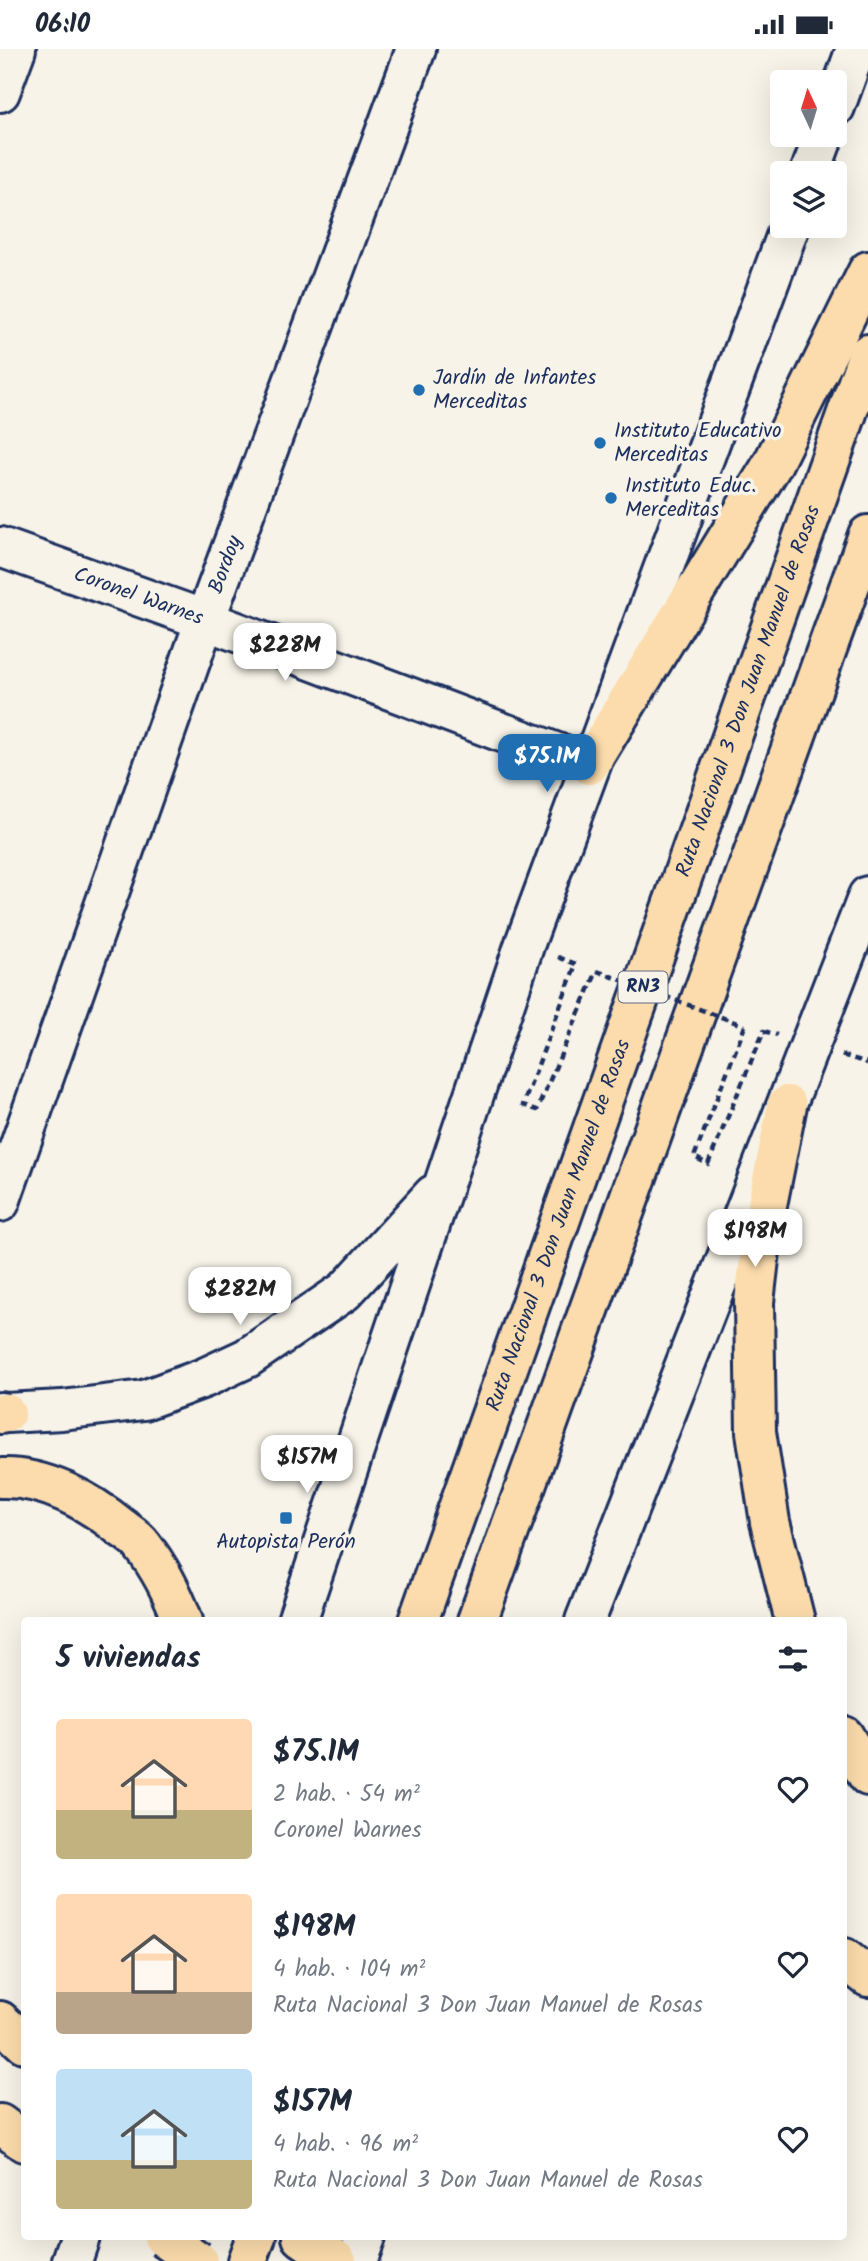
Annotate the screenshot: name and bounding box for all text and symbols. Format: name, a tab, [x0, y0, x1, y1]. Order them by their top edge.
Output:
text: 06:10	[35, 4, 90, 46]
north arrow	[770, 70, 847, 147]
map controls	[770, 70, 847, 238]
button: layers	[770, 161, 847, 238]
place label: Jardín de Infantes Merceditas	[433, 362, 596, 419]
marker: Jardín de Infantes Merceditas	[411, 382, 427, 398]
place label: Instituto Educativo Merceditas	[614, 415, 782, 472]
marker: Instituto Educativo Merceditas	[592, 435, 608, 451]
place label: Instituto Educ. Merceditas	[625, 470, 756, 527]
marker: Instituto Educ. Merceditas	[603, 490, 619, 506]
street label: Ruta Nacional 3 Don Juan Manuel de Rosas	[667, 500, 830, 881]
street label: Bordoy	[200, 531, 251, 598]
street label: Coronel Warnes	[69, 558, 208, 635]
pin: $228M	[236, 623, 334, 683]
text: $228M	[249, 628, 321, 664]
pin: $75.1M	[490, 735, 604, 794]
text: $75.1M	[514, 739, 580, 775]
road number: RN3	[618, 971, 668, 1003]
street label: Ruta Nacional 3 Don Juan Manuel de Rosas	[477, 1035, 640, 1416]
pin: $198M	[706, 1209, 804, 1269]
text: $198M	[723, 1214, 787, 1250]
pin: $282M	[191, 1267, 289, 1327]
text: $282M	[204, 1272, 276, 1308]
pin: $157M	[258, 1435, 356, 1495]
text: $157M	[277, 1440, 337, 1476]
marker: Autopista Perón	[278, 1510, 294, 1526]
place label: Autopista Perón	[216, 1526, 356, 1559]
text: 5 viviendas	[56, 1635, 200, 1683]
icon: filters	[774, 1640, 812, 1678]
text: $75.1M	[273, 1729, 359, 1777]
icon: home	[112, 1747, 196, 1831]
icon: heart	[774, 1770, 812, 1808]
text: 2 hab. · 54 m²	[273, 1777, 420, 1813]
text: Coronel Warnes	[273, 1813, 422, 1849]
text: $198M	[273, 1904, 355, 1952]
icon: home	[112, 1922, 196, 2006]
icon: heart	[774, 1945, 812, 1983]
text: 4 hab. · 104 m²	[273, 1952, 425, 1988]
text: Ruta Nacional 3 Don Juan Manuel de Rosas	[273, 1988, 703, 2024]
text: $157M	[273, 2079, 352, 2127]
icon: home	[112, 2097, 196, 2181]
icon: heart	[774, 2120, 812, 2158]
text: 4 hab. · 96 m²	[273, 2127, 418, 2163]
text: Ruta Nacional 3 Don Juan Manuel de Rosas	[273, 2163, 703, 2199]

